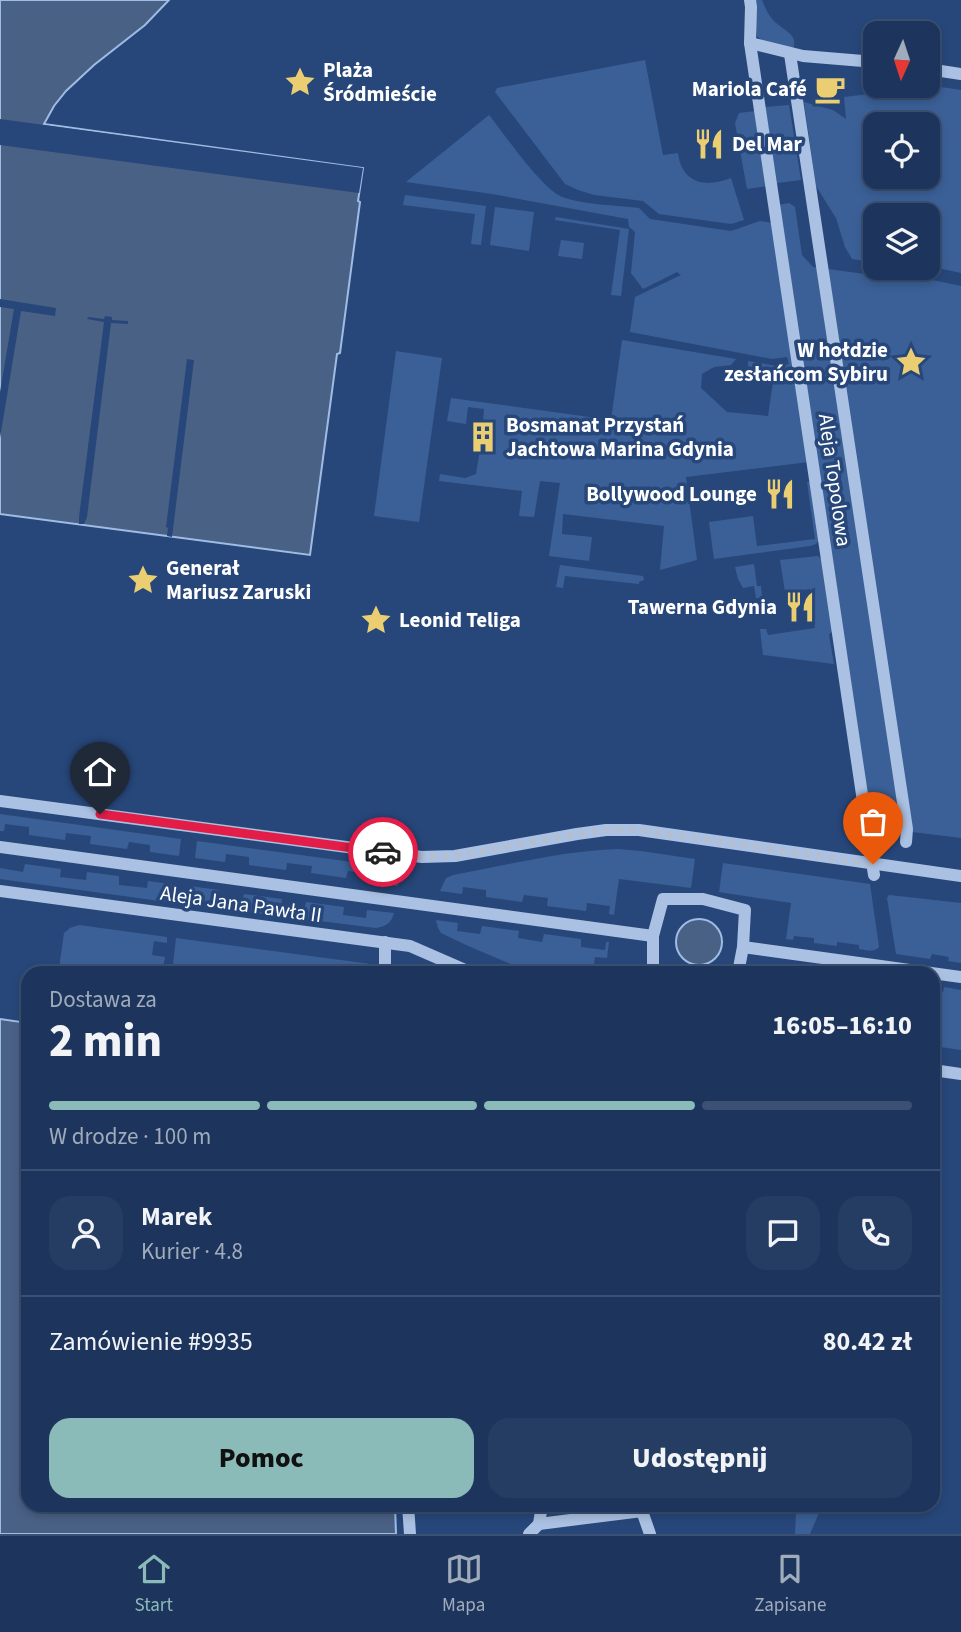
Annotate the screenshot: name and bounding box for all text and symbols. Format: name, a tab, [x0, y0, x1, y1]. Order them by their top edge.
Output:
north arrow	[863, 21, 940, 98]
map controls	[863, 21, 940, 280]
place label: Plaża Śródmieście	[323, 55, 437, 109]
place icon: Plaża Śródmieście	[283, 65, 317, 99]
cafe icon: Mariola Café	[813, 72, 847, 106]
place label: Mariola Café	[692, 74, 807, 104]
button: locate	[863, 112, 940, 189]
restaurant icon: Del Mar	[692, 127, 726, 161]
place label: Del Mar	[732, 129, 802, 159]
button: layers	[863, 203, 940, 280]
place label: W hołdzie zesłańcom Sybiru	[724, 335, 888, 389]
place icon: W hołdzie zesłańcom Sybiru	[894, 345, 928, 379]
place label: Bosmanat Przystań Jachtowa Marina Gdynia	[506, 410, 734, 464]
street label: Aleja Topolowa	[811, 412, 859, 548]
building icon: Bosmanat Przystań Jachtowa Marina Gdynia	[466, 420, 500, 454]
restaurant icon: Bollywood Lounge	[763, 477, 797, 511]
place label: Bollywood Lounge	[586, 479, 757, 509]
place label: Generał Mariusz Zaruski	[166, 553, 311, 607]
place icon: Generał Mariusz Zaruski	[126, 563, 160, 597]
restaurant icon: Tawerna Gdynia	[783, 590, 817, 624]
place label: Tawerna Gdynia	[628, 592, 777, 622]
place icon: Leonid Teliga	[359, 603, 393, 637]
place label: Leonid Teliga	[399, 605, 521, 635]
pin	[70, 742, 130, 814]
icon: home	[81, 753, 119, 791]
pin	[843, 792, 903, 864]
icon: bag	[854, 803, 892, 841]
courier	[348, 817, 418, 887]
icon: car	[364, 833, 402, 871]
street label: Aleja Jana Pawła II	[158, 878, 324, 930]
text: Dostawa za	[49, 983, 157, 1016]
text: 16:05–16:10	[772, 1007, 912, 1044]
text: 2 min	[49, 1009, 162, 1074]
text: W drodze · 100 m	[49, 1120, 211, 1153]
button: person	[49, 1196, 123, 1270]
button: chat	[746, 1196, 820, 1270]
button: phone	[838, 1196, 912, 1270]
text: Marek	[141, 1198, 212, 1235]
text: Kurier · 4.8	[141, 1235, 243, 1268]
text: Zamówienie #9935	[49, 1323, 253, 1360]
text: 80.42 zł	[823, 1323, 912, 1360]
button: Pomoc	[49, 1418, 474, 1498]
button: Udostępnij	[488, 1418, 912, 1498]
tab: Start	[135, 1550, 173, 1619]
tab: Mapa	[442, 1550, 485, 1619]
tab: Zapisane	[754, 1550, 826, 1619]

